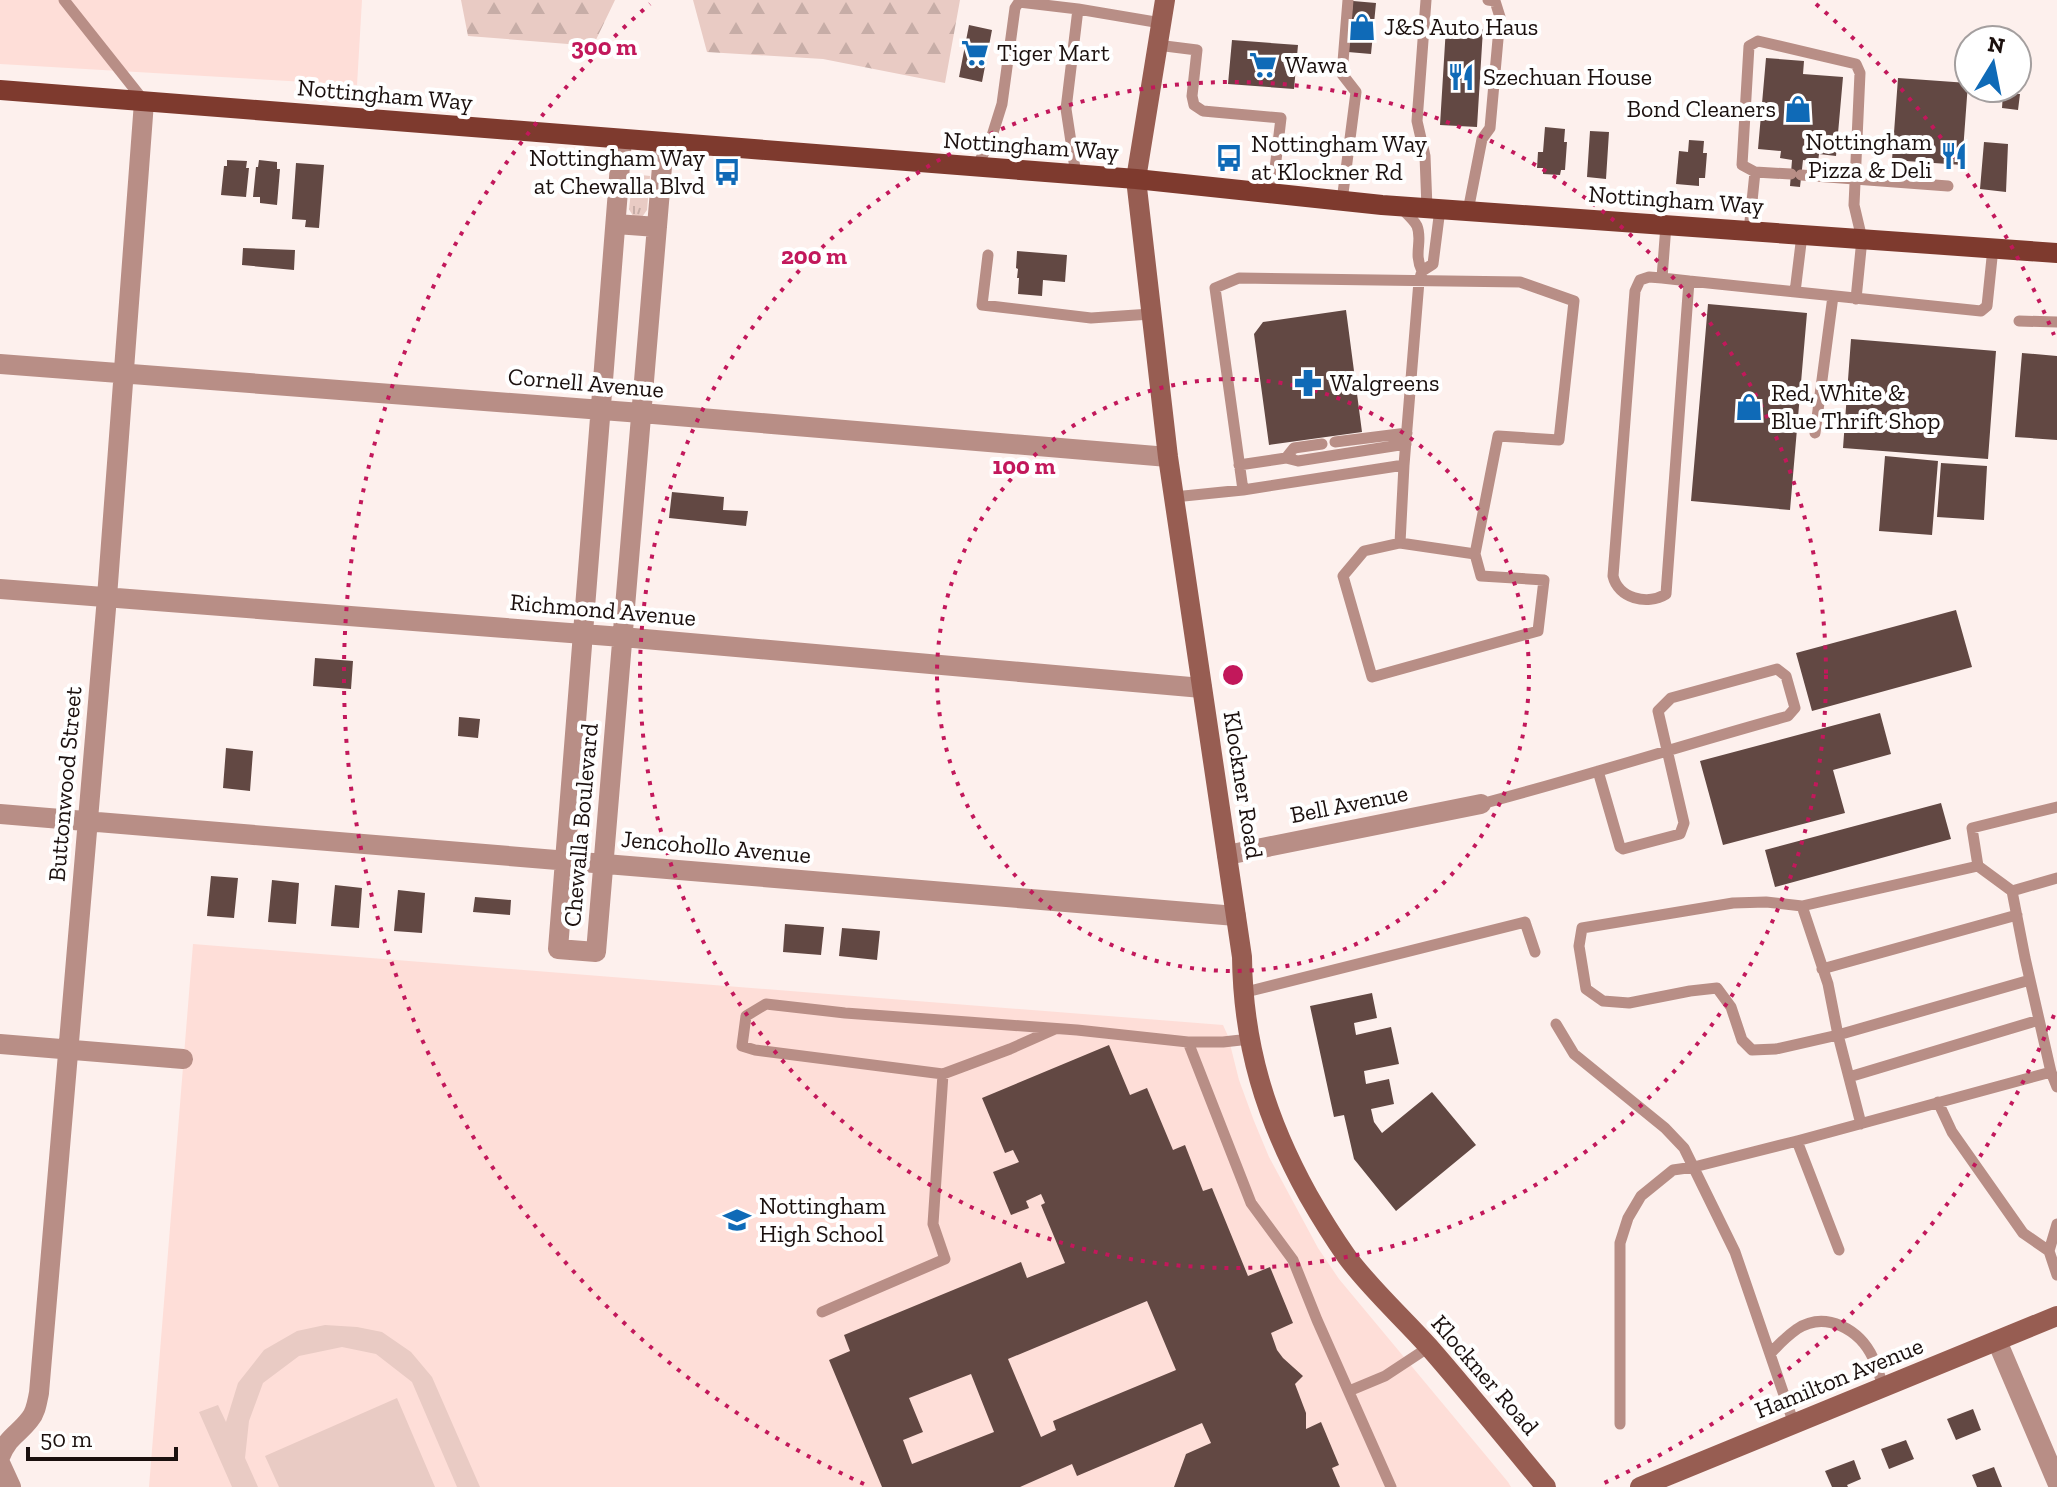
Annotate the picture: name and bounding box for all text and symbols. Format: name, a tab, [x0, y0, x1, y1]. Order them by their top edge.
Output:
shop icon: J&S Auto Haus	[1347, 12, 1377, 42]
place label: J&S Auto Haus	[1384, 12, 1538, 41]
north arrow	[1953, 24, 2033, 104]
text: N	[1986, 30, 2007, 60]
text: 300 m	[571, 32, 637, 61]
supermarket icon: Tiger Mart	[960, 38, 990, 68]
place label: Tiger Mart	[997, 38, 1110, 67]
supermarket icon: Wawa	[1248, 50, 1278, 80]
place label: Wawa	[1285, 50, 1348, 79]
restaurant icon: Szechuan House	[1446, 62, 1476, 92]
place label: Szechuan House	[1483, 62, 1652, 91]
street label: Nottingham Way	[296, 72, 475, 117]
place label: Bond Cleaners	[1626, 94, 1776, 123]
shop icon: Bond Cleaners	[1783, 94, 1813, 124]
street label: Nottingham Way	[942, 125, 1121, 166]
place label: Nottingham Pizza & Deli	[1805, 127, 1932, 184]
place label: Nottingham Way at Klockner Rd	[1251, 129, 1428, 186]
restaurant icon: Nottingham Pizza & Deli	[1939, 141, 1969, 171]
place label: Nottingham Way at Chewalla Blvd	[529, 143, 706, 200]
bus stop icon: Nottingham Way at Klockner Rd	[1214, 143, 1244, 173]
bus stop icon: Nottingham Way at Chewalla Blvd	[712, 157, 742, 187]
street label: Nottingham Way	[1587, 179, 1766, 220]
text: 200 m	[781, 241, 847, 270]
street label: Cornell Avenue	[507, 361, 665, 404]
pharmacy icon: Walgreens	[1293, 368, 1323, 398]
place label: Walgreens	[1330, 368, 1439, 397]
place label: Red, White & Blue Thrift Shop	[1771, 378, 1940, 435]
shop icon: Red, White & Blue Thrift Shop	[1734, 392, 1764, 422]
text: 100 m	[993, 451, 1055, 480]
street label: Richmond Avenue	[509, 587, 697, 632]
centre of rings	[1219, 661, 1247, 689]
street label: Buttonwood Street	[42, 685, 87, 883]
street label: Klockner Road	[1217, 709, 1270, 861]
street label: Chewalla Boulevard	[557, 722, 604, 928]
street label: Bell Avenue	[1288, 778, 1410, 829]
street label: Jencohollo Avenue	[620, 824, 812, 869]
place label: Nottingham High School	[759, 1191, 886, 1248]
school or university icon: Nottingham High School	[722, 1205, 752, 1235]
street label: Klockner Road	[1425, 1309, 1545, 1441]
street label: Hamilton Avenue	[1750, 1331, 1927, 1425]
scale bar	[28, 1411, 176, 1461]
text: 50 m	[40, 1424, 93, 1453]

